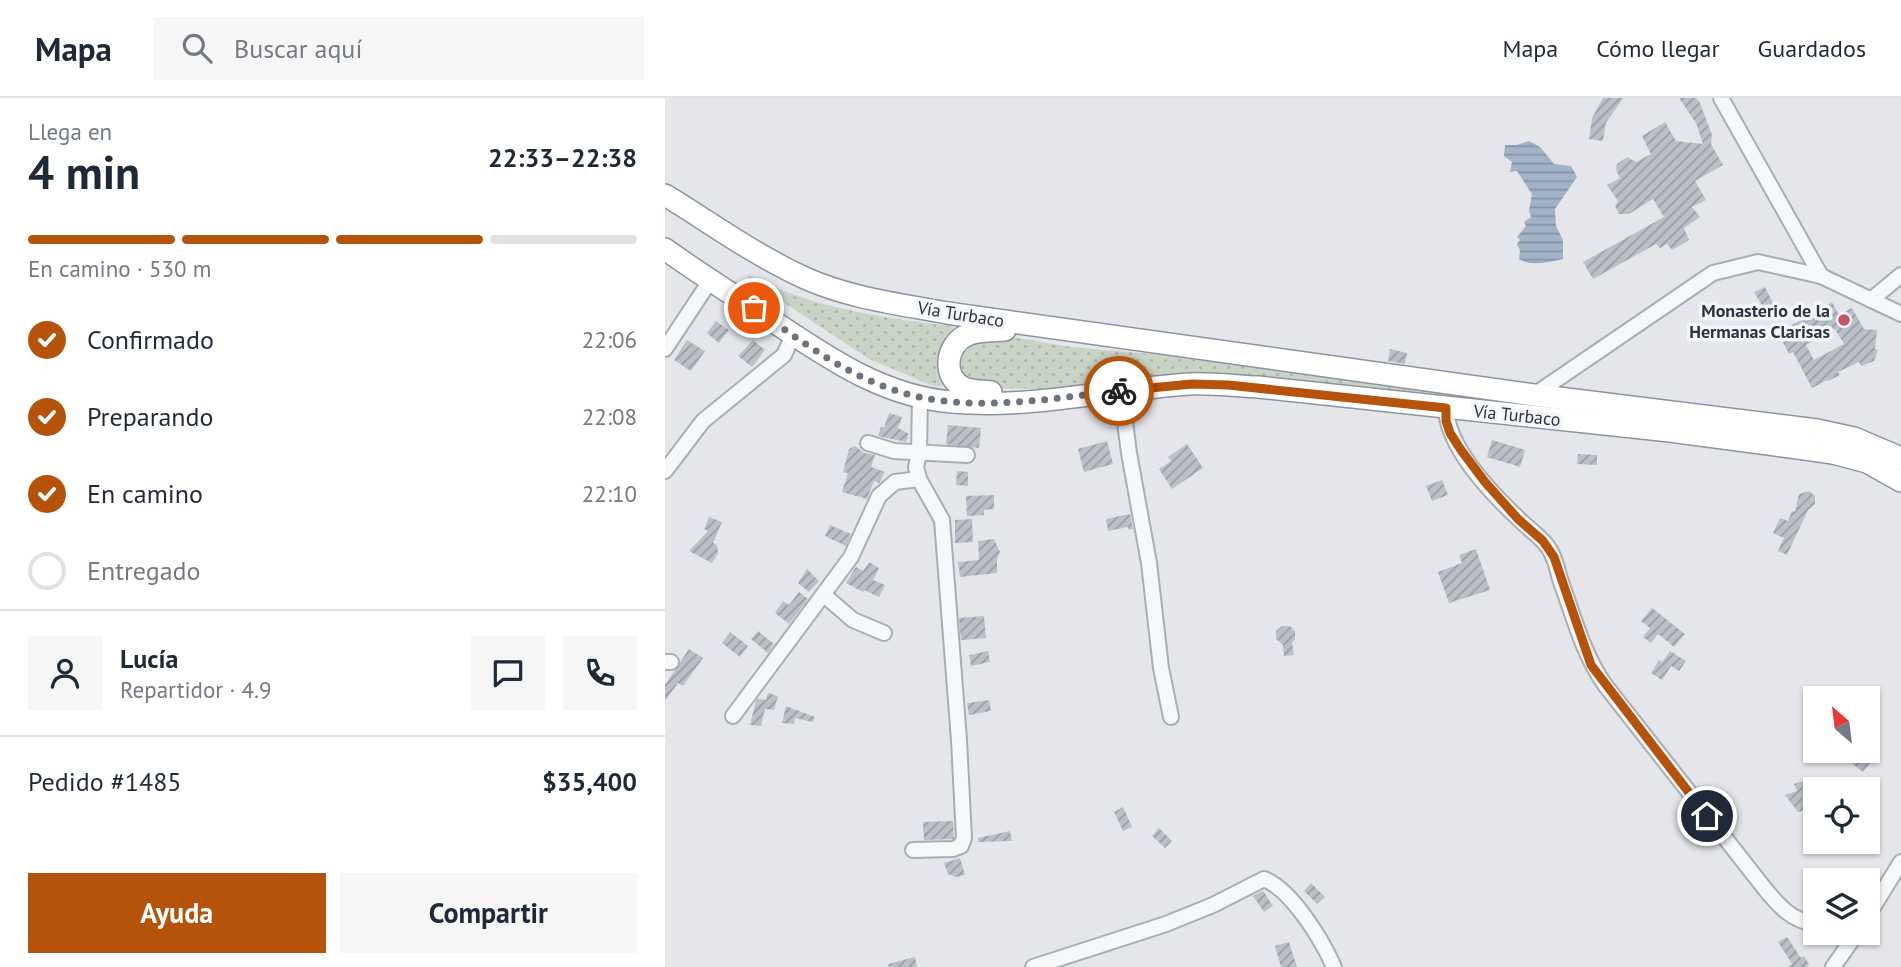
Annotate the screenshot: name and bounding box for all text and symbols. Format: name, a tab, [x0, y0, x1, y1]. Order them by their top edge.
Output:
search box	[154, 17, 644, 80]
text: Mapa	[35, 27, 112, 70]
icon: search	[178, 29, 216, 67]
text: Buscar aquí	[234, 32, 362, 65]
text: Mapa	[1502, 33, 1558, 64]
text: Cómo llegar	[1596, 33, 1720, 64]
text: Guardados	[1758, 33, 1866, 64]
text: Llega en	[28, 117, 112, 146]
text: 22:33–22:38	[488, 141, 637, 174]
text: 4 min	[28, 142, 140, 202]
text: En camino · 530 m	[28, 254, 211, 283]
pin	[724, 278, 784, 338]
icon: bag	[735, 289, 773, 327]
street label: Vía Turbaco	[915, 296, 1006, 332]
place label: Monasterio de la Hermanas Clarisas	[1689, 299, 1830, 343]
marker: Monasterio de la Hermanas Clarisas	[1836, 312, 1852, 328]
icon: check	[28, 321, 66, 359]
text: Confirmado	[87, 323, 214, 356]
text: 22:06	[582, 325, 637, 354]
courier	[1084, 356, 1154, 426]
icon: bike	[1100, 372, 1138, 410]
icon: check	[28, 398, 66, 436]
street label: Vía Turbaco	[1471, 399, 1562, 431]
text: Preparando	[87, 400, 214, 433]
text: 22:08	[582, 402, 637, 431]
icon: check	[28, 475, 66, 513]
text: En camino	[87, 477, 203, 510]
text: 22:10	[582, 479, 637, 508]
text: Entregado	[87, 554, 201, 587]
button: person	[28, 636, 102, 710]
button: chat	[471, 636, 545, 710]
button: phone	[563, 636, 637, 710]
text: Lucía	[120, 642, 179, 675]
text: Repartidor · 4.9	[120, 675, 272, 704]
north arrow	[1803, 686, 1879, 763]
map controls	[1803, 686, 1880, 945]
text: Pedido #1485	[28, 765, 181, 798]
text: $35,400	[542, 765, 637, 798]
button: locate	[1803, 777, 1880, 854]
pin	[1677, 786, 1737, 846]
icon: home	[1688, 797, 1726, 835]
button: layers	[1803, 868, 1880, 945]
button: Ayuda	[28, 873, 326, 953]
button: Compartir	[340, 873, 637, 953]

